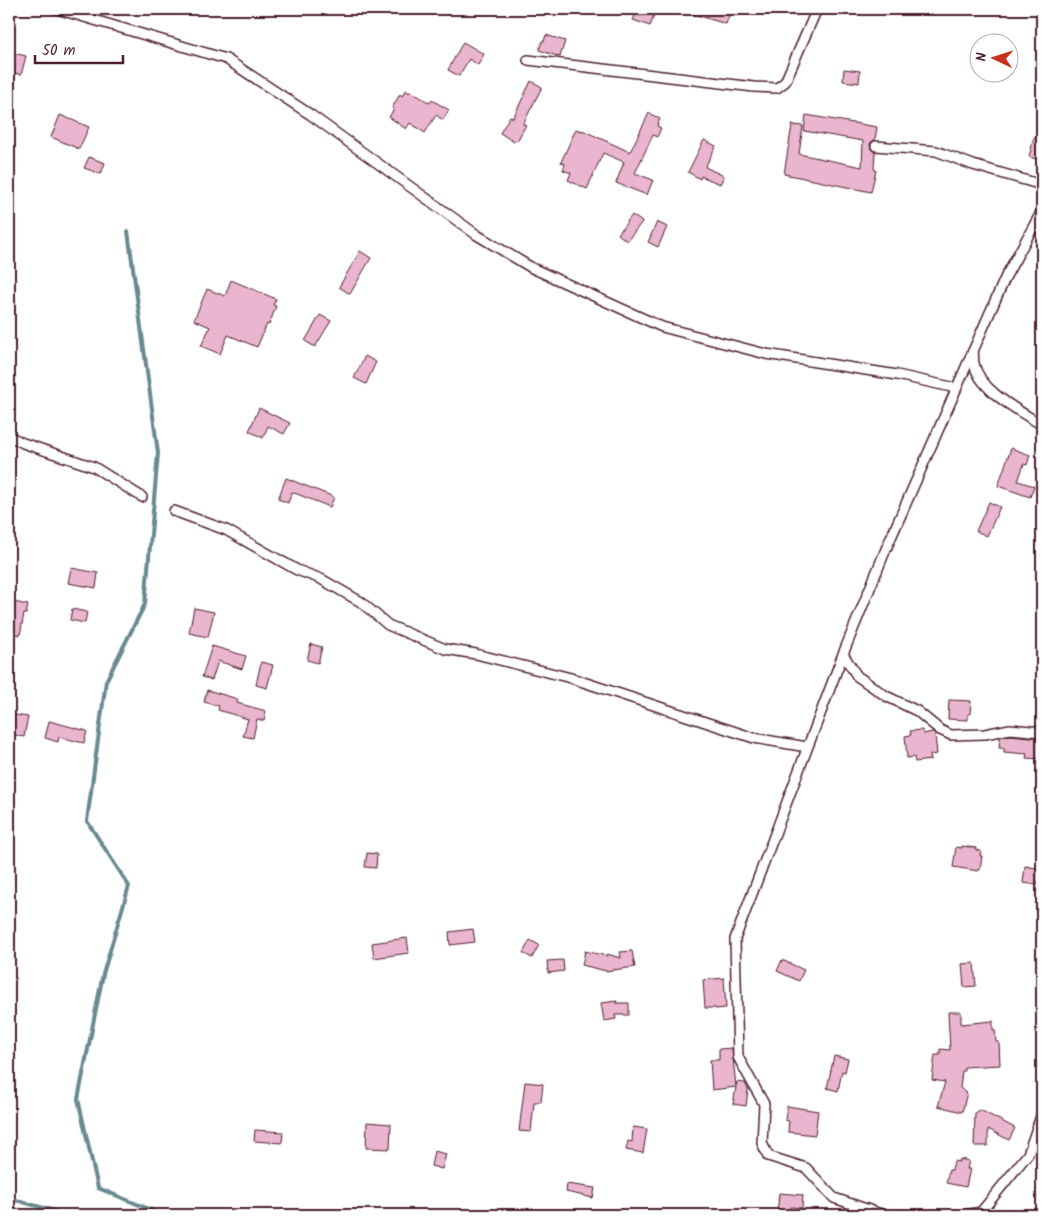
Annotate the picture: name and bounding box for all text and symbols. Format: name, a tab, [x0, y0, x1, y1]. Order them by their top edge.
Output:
scale bar	[35, 32, 122, 64]
north arrow	[968, 32, 1018, 82]
text: 50 m	[42, 39, 76, 63]
text: N	[971, 52, 993, 62]

